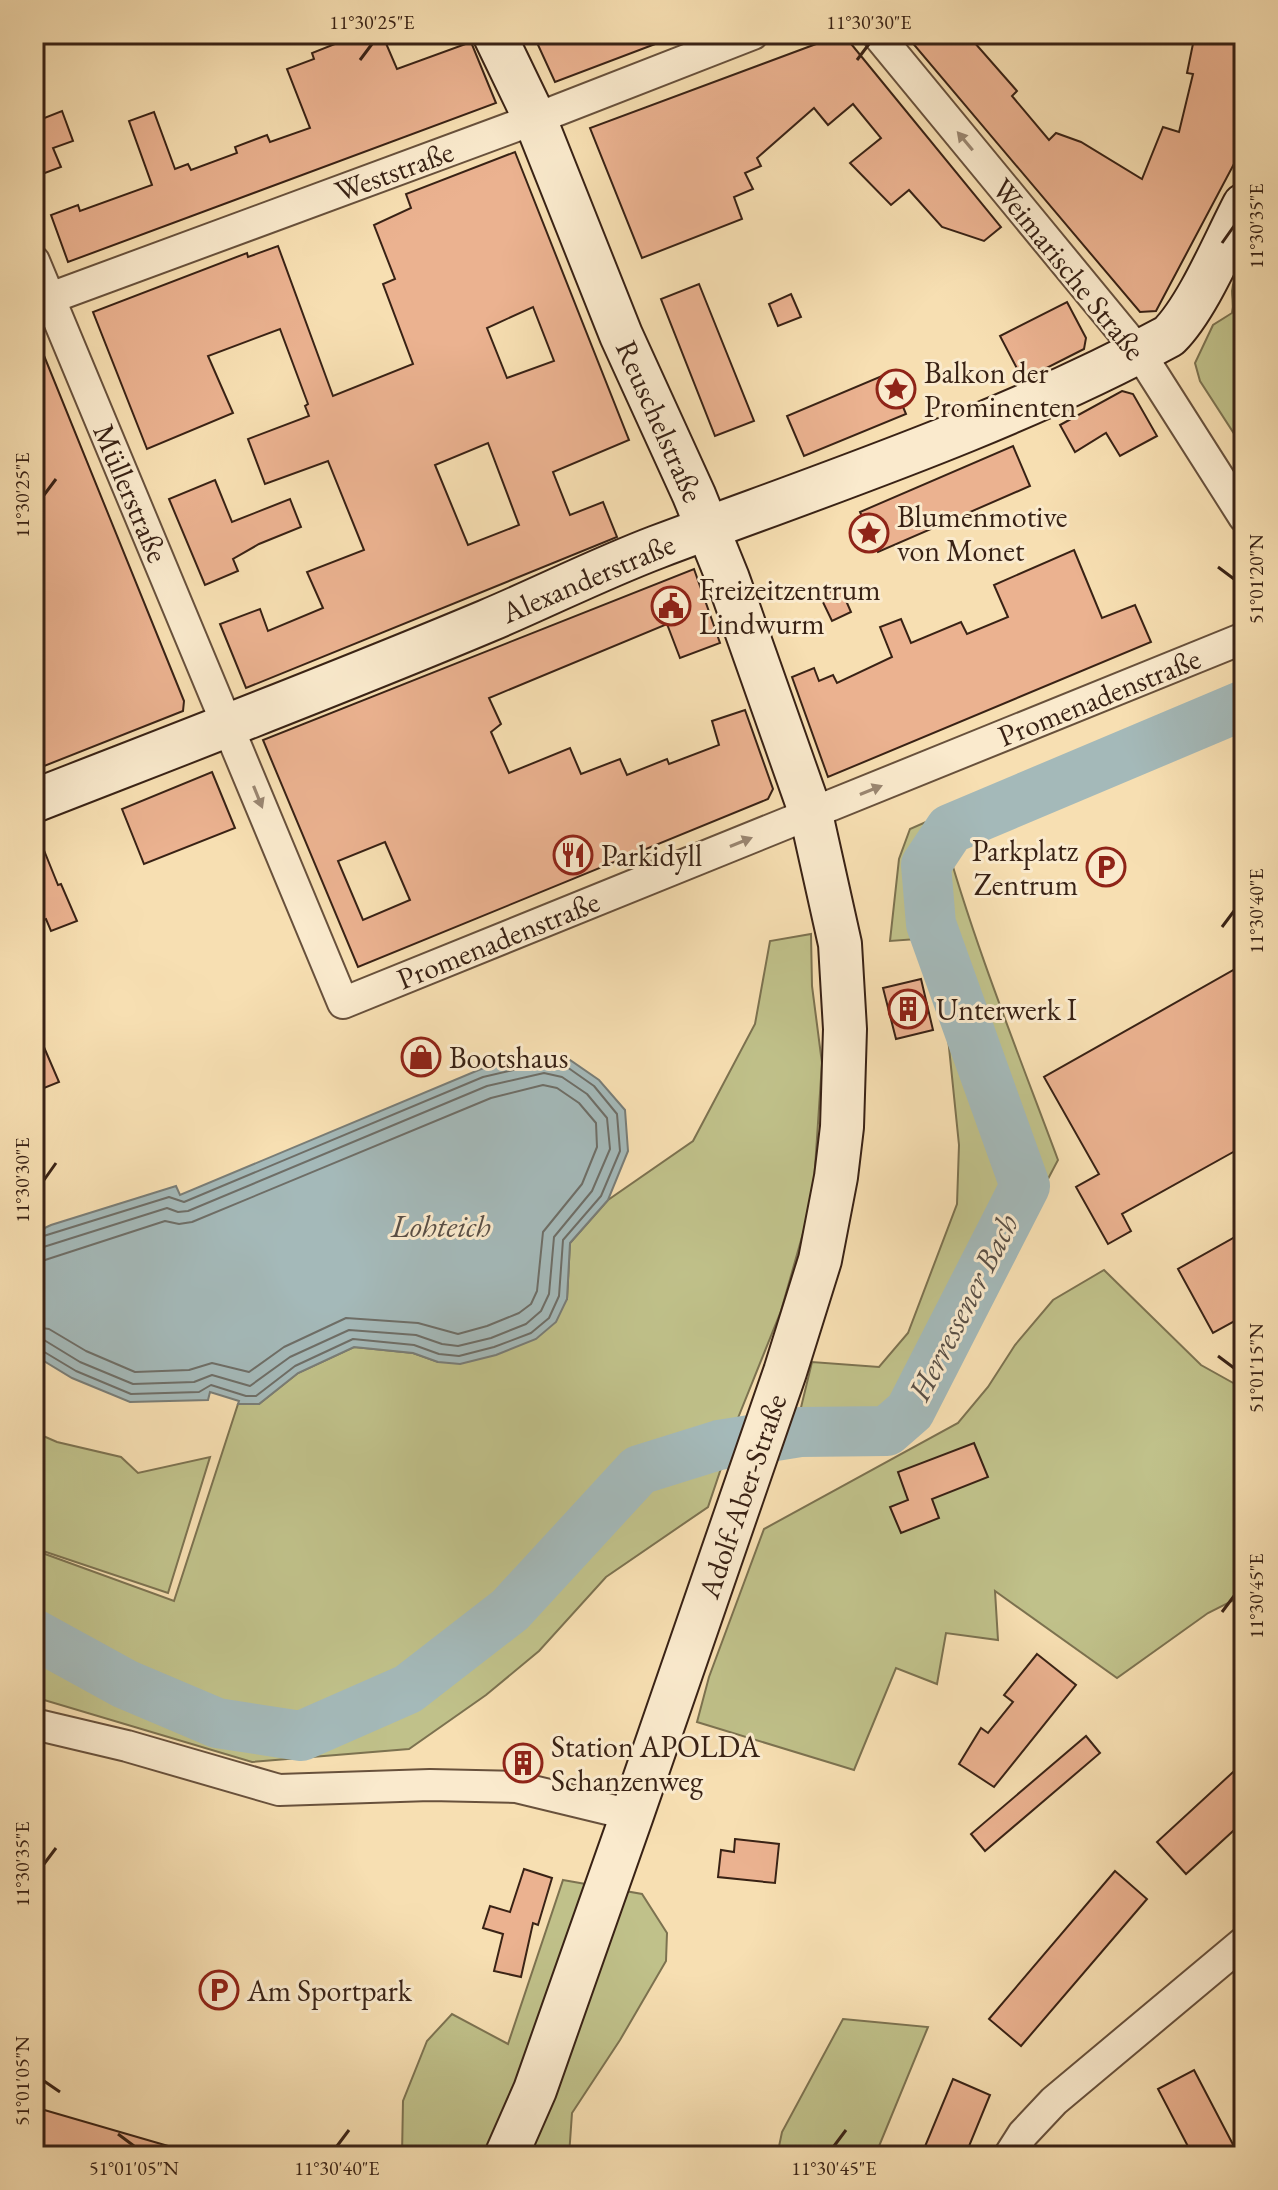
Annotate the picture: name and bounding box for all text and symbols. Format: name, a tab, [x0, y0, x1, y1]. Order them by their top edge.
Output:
text: 11°30'25"E	[329, 9, 415, 35]
text: 11°30'30"E	[826, 9, 912, 35]
one-way arrow	[957, 131, 974, 151]
street label: Weststraße	[329, 132, 459, 210]
street label: Weimarische Straße	[984, 170, 1154, 368]
text: 11°30'35"E	[1243, 183, 1269, 269]
street label: Reuschelstraße	[607, 334, 713, 508]
place label: Balkon der Prominenten	[924, 353, 1077, 426]
place icon: Balkon der Prominenten	[875, 368, 917, 410]
street label: Müllerstraße	[84, 418, 178, 568]
text: 11°30'25"E	[9, 452, 35, 538]
place label: Blumenmotive von Monet	[897, 497, 1068, 570]
place icon: Blumenmotive von Monet	[848, 512, 890, 554]
street label: Alexanderstraße	[495, 524, 680, 632]
text: 51°01'20"N	[1243, 534, 1269, 624]
place label: Freizeitzentrum Lindwurm	[699, 570, 881, 643]
public building icon: Freizeitzentrum Lindwurm	[650, 585, 692, 627]
street label: Promenadenstraße	[992, 639, 1206, 755]
one-way arrow	[859, 783, 883, 796]
one-way arrow	[252, 785, 265, 809]
place label: Parkplatz Zentrum	[972, 831, 1079, 904]
restaurant icon: Parkidyll	[552, 834, 594, 876]
place label: Parkidyll	[601, 836, 702, 875]
one-way arrow	[729, 836, 753, 849]
parking icon: Parkplatz Zentrum	[1085, 846, 1127, 888]
text: 11°30'40"E	[1243, 868, 1269, 954]
street label: Promenadenstraße	[391, 882, 605, 998]
building icon: Unterwerk I	[887, 988, 929, 1030]
place label: Unterwerk I	[936, 990, 1077, 1029]
shop icon: Bootshaus	[400, 1036, 442, 1078]
place label: Bootshaus	[449, 1038, 568, 1077]
text: 11°30'30"E	[9, 1137, 35, 1223]
water label: Lohteich	[390, 1205, 491, 1247]
water label: Herressener Bach	[898, 1206, 1028, 1408]
text: 51°01'15"N	[1243, 1323, 1269, 1413]
street label: Adolf-Aber-Straße	[688, 1389, 795, 1604]
text: 11°30'45"E	[1243, 1553, 1269, 1639]
place label: Station APOLDA Schanzenweg	[551, 1727, 760, 1800]
building icon: Station APOLDA Schanzenweg	[502, 1742, 544, 1784]
text: 11°30'35"E	[9, 1821, 35, 1907]
parking icon: Am Sportpark	[198, 1969, 240, 2011]
place label: Am Sportpark	[246, 1971, 413, 2010]
text: 51°01'05"N	[9, 2036, 35, 2126]
text: 51°01'05"N	[89, 2155, 179, 2181]
text: 11°30'40"E	[294, 2155, 380, 2181]
text: 11°30'45"E	[791, 2155, 877, 2181]

